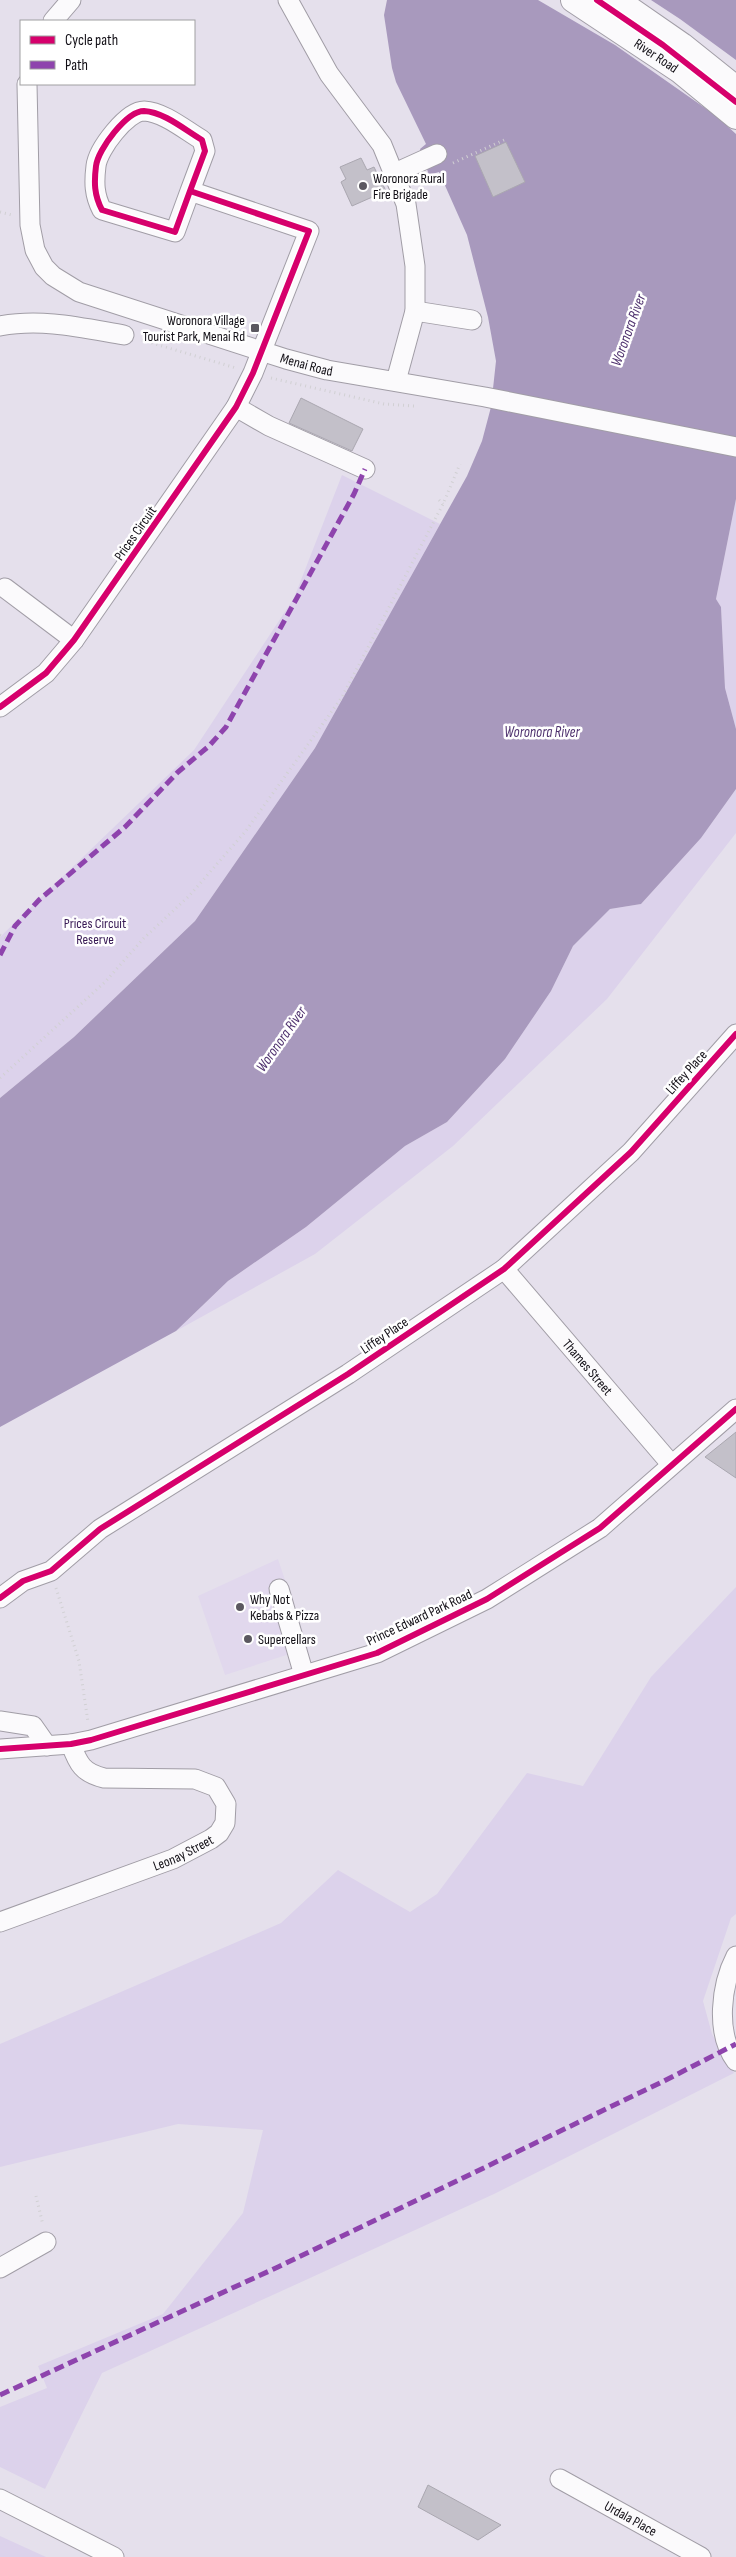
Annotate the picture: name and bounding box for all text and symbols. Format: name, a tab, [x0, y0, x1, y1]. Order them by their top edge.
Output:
legend	[20, 20, 195, 85]
text: Cycle path	[65, 31, 118, 50]
street label: River Road	[631, 35, 682, 77]
text: Path	[65, 56, 88, 75]
place label: Woronora Rural Fire Brigade	[373, 170, 445, 203]
marker: Woronora Rural Fire Brigade	[357, 180, 369, 192]
water label: Woronora River	[607, 291, 651, 369]
place label: Woronora Village Tourist Park, Menai Rd	[143, 312, 245, 345]
marker: Woronora Village Tourist Park, Menai Rd	[249, 322, 261, 334]
street label: Menai Road	[278, 350, 334, 380]
street label: Prices Circuit	[111, 503, 160, 564]
water label: Woronora River	[504, 723, 580, 742]
park label: Prices Circuit Reserve	[64, 915, 126, 948]
water label: Woronora River	[252, 1002, 311, 1076]
street label: Liffey Place	[662, 1047, 711, 1098]
street label: Liffey Place	[357, 1313, 411, 1357]
street label: Thames Street	[559, 1336, 616, 1399]
street label: Prince Edward Park Road	[364, 1586, 475, 1649]
place label: Why Not Kebabs & Pizza	[250, 1591, 319, 1624]
marker: Why Not Kebabs & Pizza	[234, 1601, 246, 1613]
place label: Supercellars	[258, 1631, 316, 1648]
marker: Supercellars	[242, 1633, 254, 1645]
street label: Leonay Street	[151, 1831, 216, 1875]
street label: Urdala Place	[601, 2497, 660, 2540]

